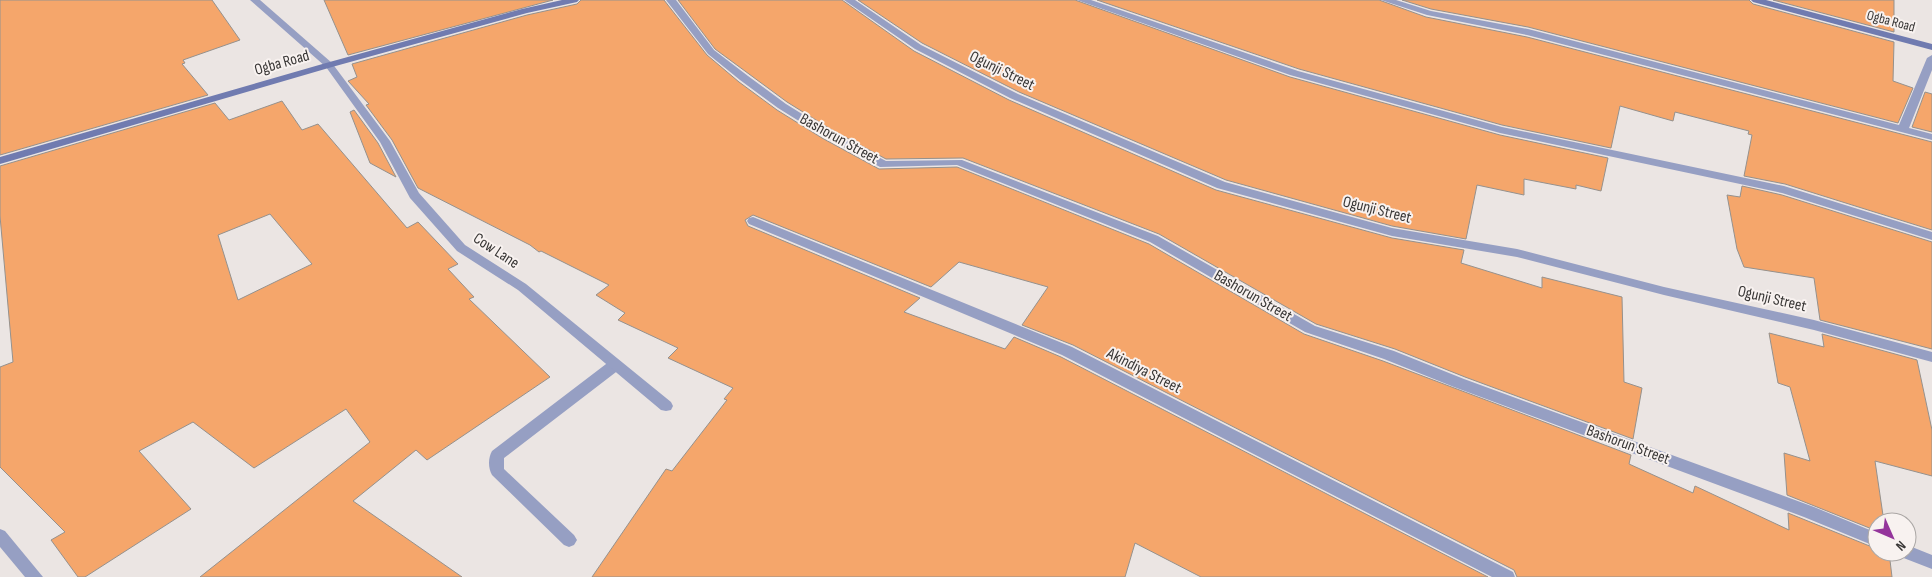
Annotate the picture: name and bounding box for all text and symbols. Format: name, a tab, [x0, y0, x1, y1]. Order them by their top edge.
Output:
street label: Ogba Road	[1865, 6, 1917, 36]
street label: Ogba Road	[252, 46, 312, 80]
street label: Ogunji Street	[966, 47, 1038, 95]
street label: Bashorun Street	[796, 110, 882, 168]
street label: Ogunji Street	[1341, 192, 1413, 228]
street label: Cow Lane	[469, 229, 523, 273]
street label: Bashorun Street	[1211, 266, 1296, 326]
street label: Ogunji Street	[1736, 282, 1808, 316]
street label: Akindiya Street	[1103, 344, 1185, 398]
street label: Bashorun Street	[1584, 421, 1672, 469]
north arrow	[1867, 512, 1917, 562]
text: N	[1892, 537, 1909, 554]

